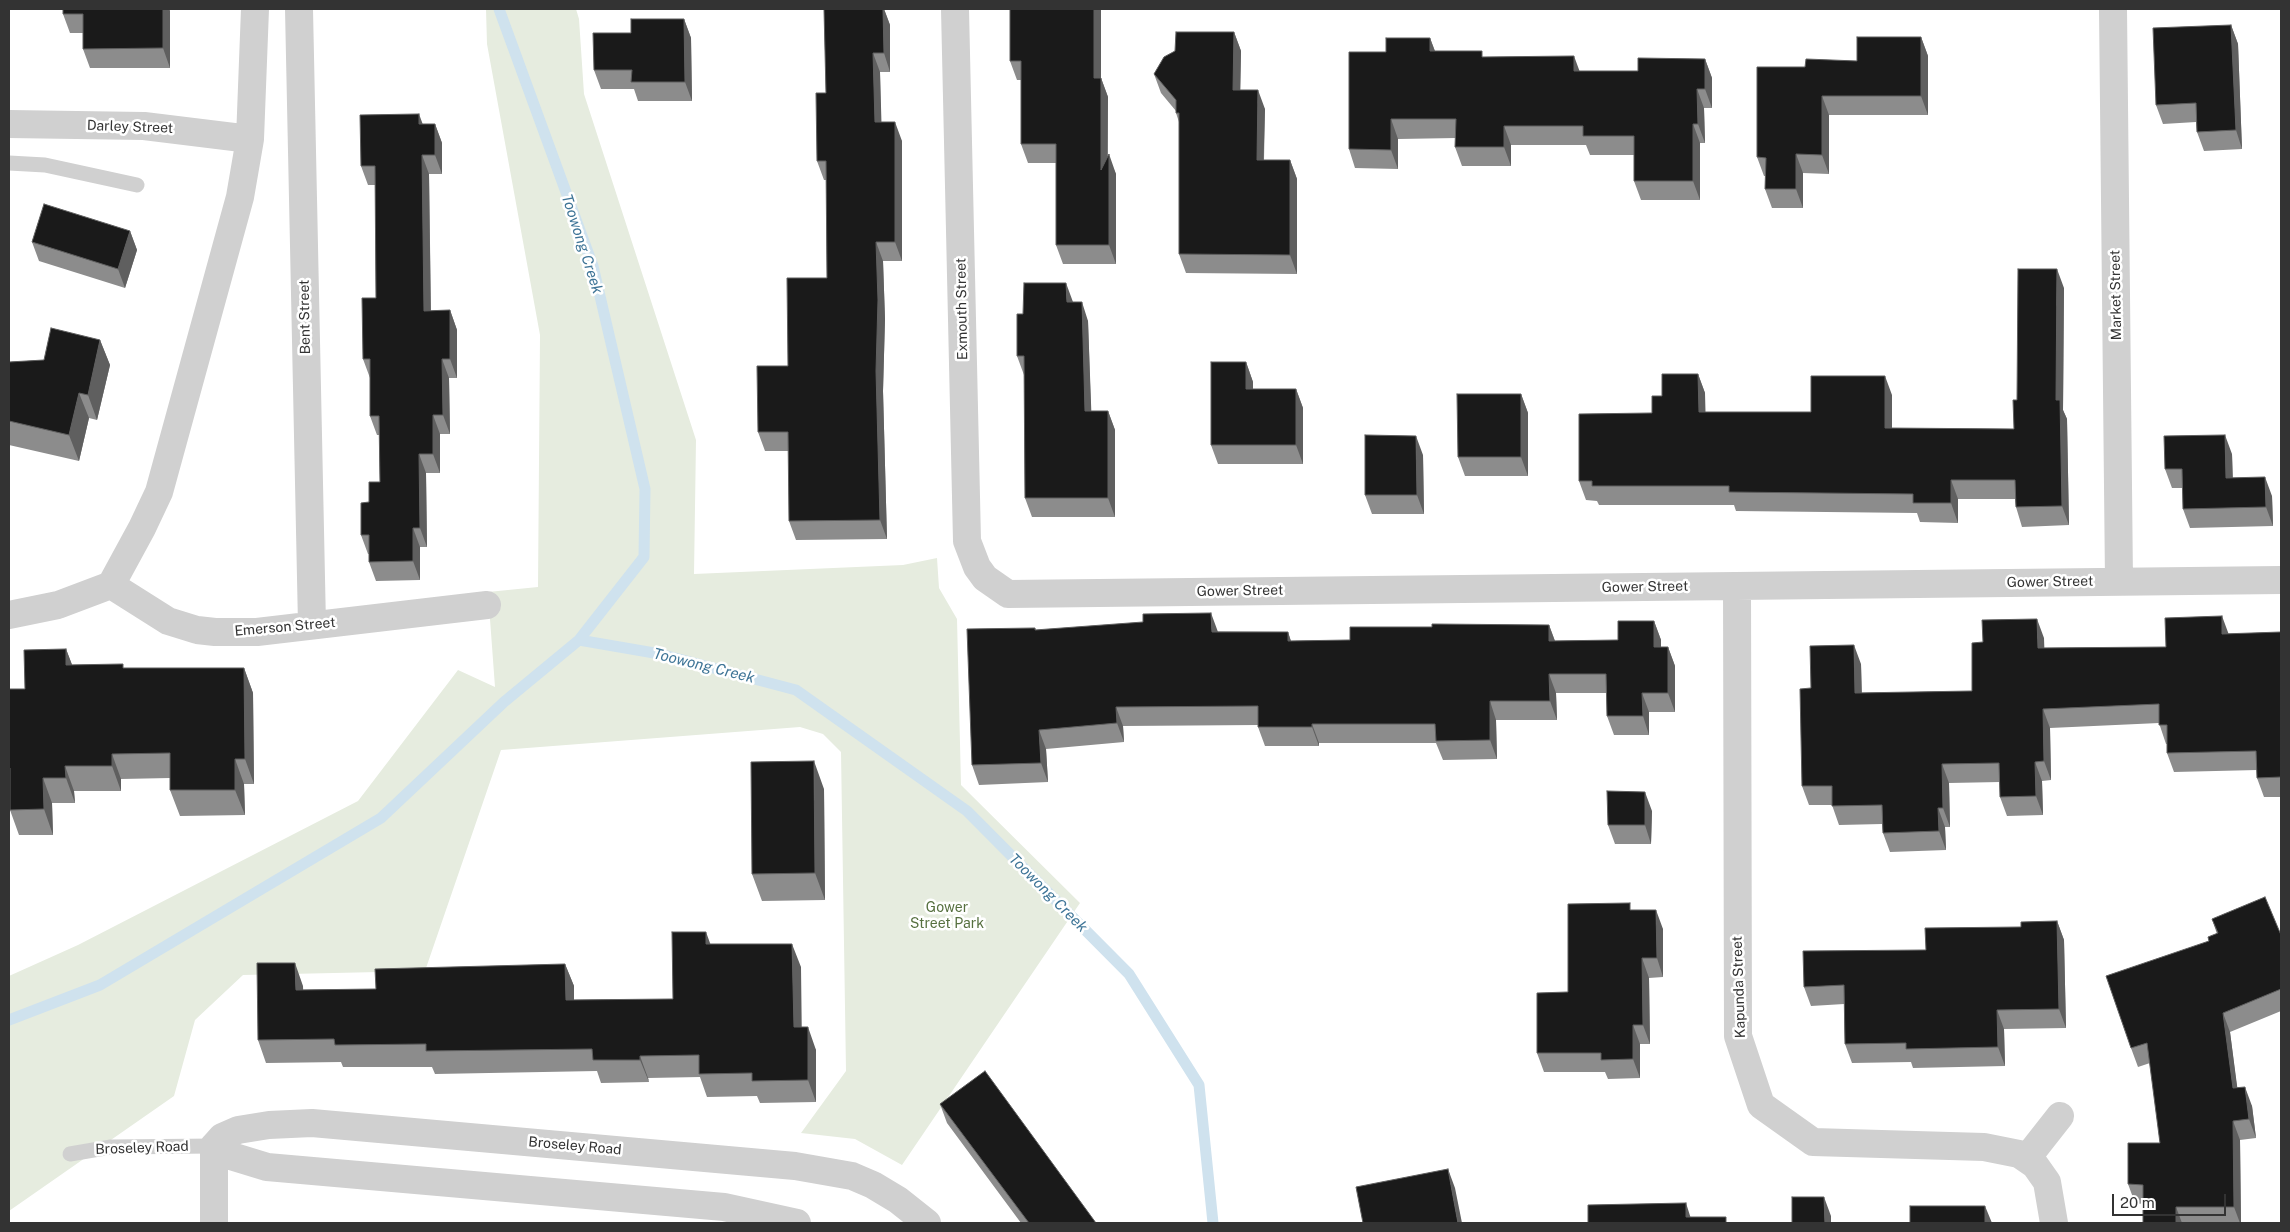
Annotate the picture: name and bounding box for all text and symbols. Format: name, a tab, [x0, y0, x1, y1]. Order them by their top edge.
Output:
street label: Darley Street	[87, 117, 173, 137]
water label: Toowong Creek	[557, 192, 607, 296]
street label: Market Street	[2107, 250, 2125, 340]
street label: Exmouth Street	[953, 258, 971, 360]
street label: Bent Street	[296, 279, 314, 355]
street label: Gower Street	[2007, 573, 2093, 591]
street label: Gower Street	[1602, 578, 1688, 596]
street label: Gower Street	[1197, 582, 1283, 600]
street label: Emerson Street	[234, 614, 336, 640]
water label: Toowong Creek	[652, 645, 756, 687]
water label: Toowong Creek	[1005, 850, 1091, 936]
park label: Gower Street Park	[910, 900, 984, 932]
street label: Kapunda Street	[1729, 936, 1749, 1038]
street label: Broseley Road	[528, 1134, 622, 1158]
street label: Broseley Road	[95, 1138, 189, 1158]
scale bar	[2115, 1184, 2229, 1216]
text: 20 m	[2120, 1194, 2155, 1211]

